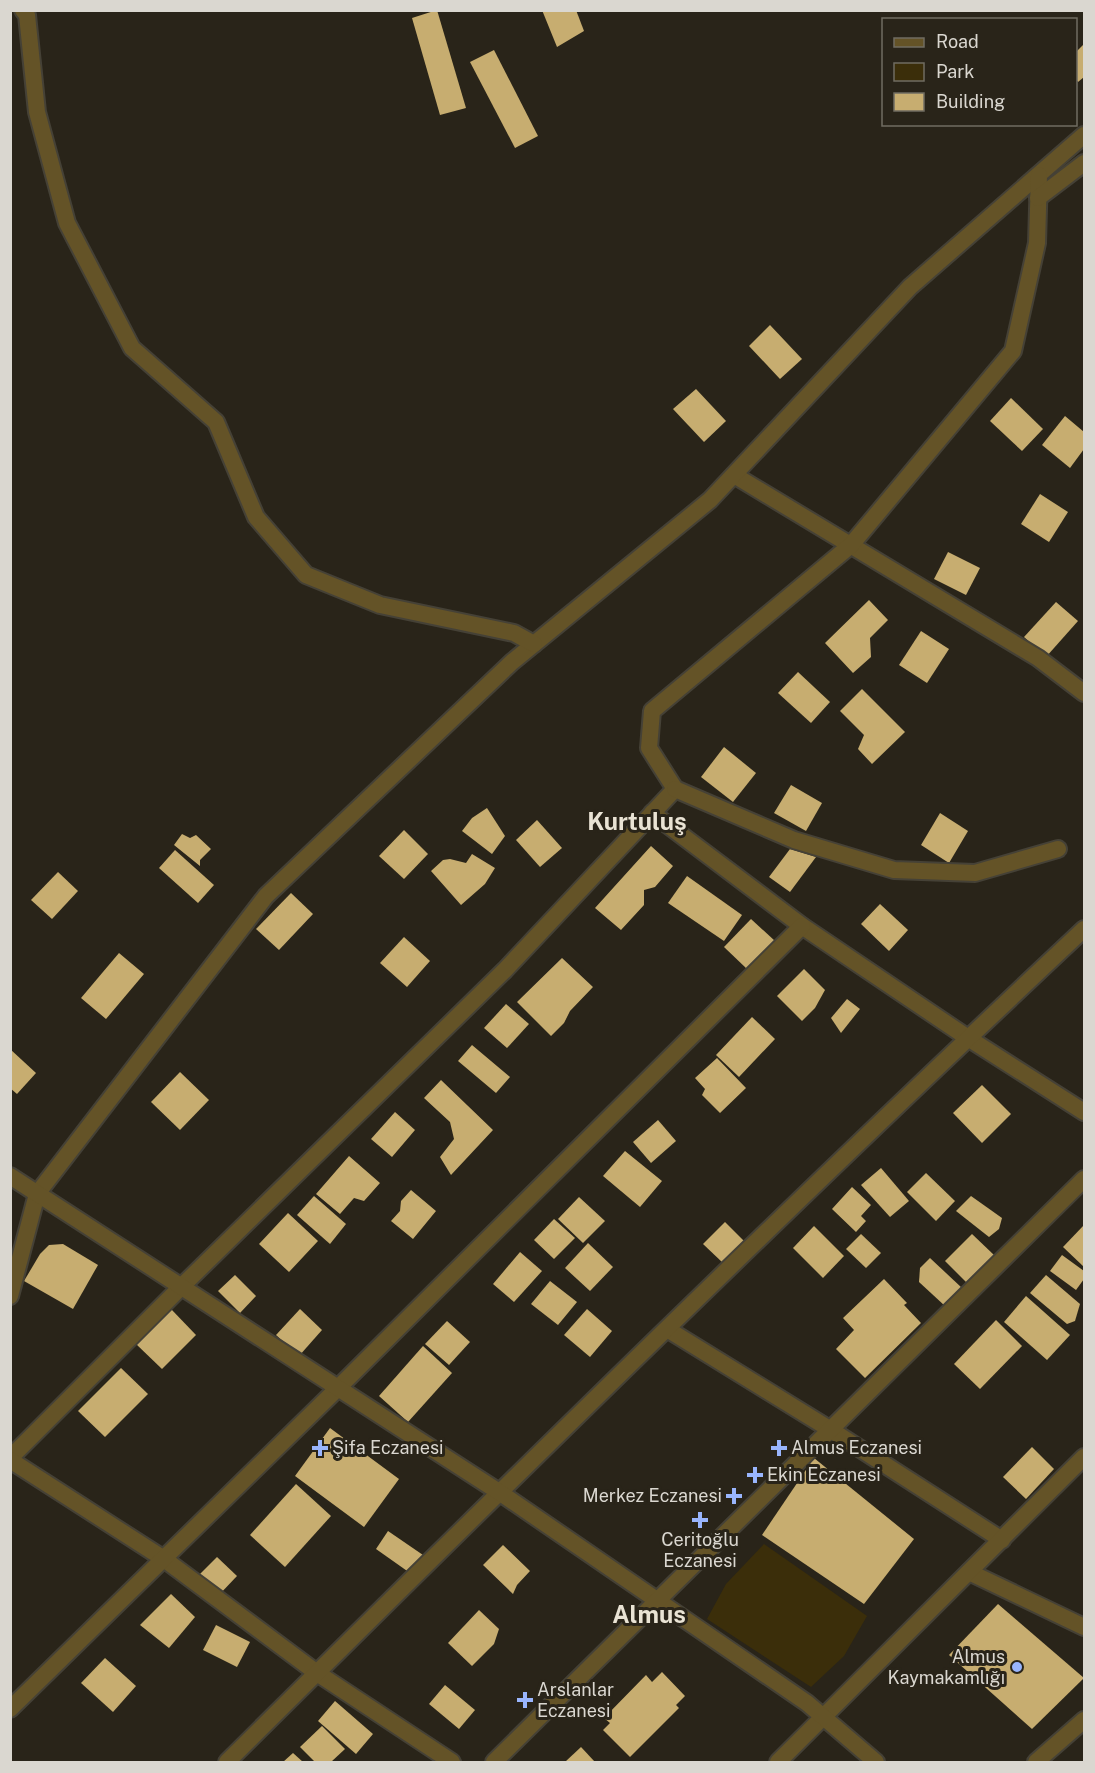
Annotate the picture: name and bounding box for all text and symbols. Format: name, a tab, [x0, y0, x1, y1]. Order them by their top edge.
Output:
legend	[882, 18, 1077, 126]
text: Road	[936, 31, 979, 52]
text: Park	[936, 61, 974, 82]
text: Building	[936, 91, 1005, 112]
district label: Kurtuluş	[587, 807, 687, 836]
place label: Şifa Eczanesi	[332, 1437, 443, 1458]
place label: Almus Eczanesi	[791, 1437, 922, 1458]
marker: Şifa Eczanesi	[313, 1441, 327, 1455]
marker: Almus Eczanesi	[772, 1441, 786, 1455]
place label: Ekin Eczanesi	[767, 1464, 881, 1485]
marker: Ekin Eczanesi	[748, 1468, 762, 1482]
place label: Merkez Eczanesi	[583, 1485, 722, 1506]
marker: Merkez Eczanesi	[727, 1489, 741, 1503]
marker: Ceritoğlu Eczanesi	[693, 1513, 707, 1527]
place label: Ceritoğlu Eczanesi	[661, 1529, 739, 1571]
district label: Almus	[612, 1600, 686, 1628]
place label: Almus Kaymakamlığı	[887, 1646, 1005, 1688]
marker: Almus Kaymakamlığı	[1010, 1660, 1024, 1674]
place label: Arslanlar Eczanesi	[537, 1679, 614, 1721]
marker: Arslanlar Eczanesi	[518, 1693, 532, 1707]

